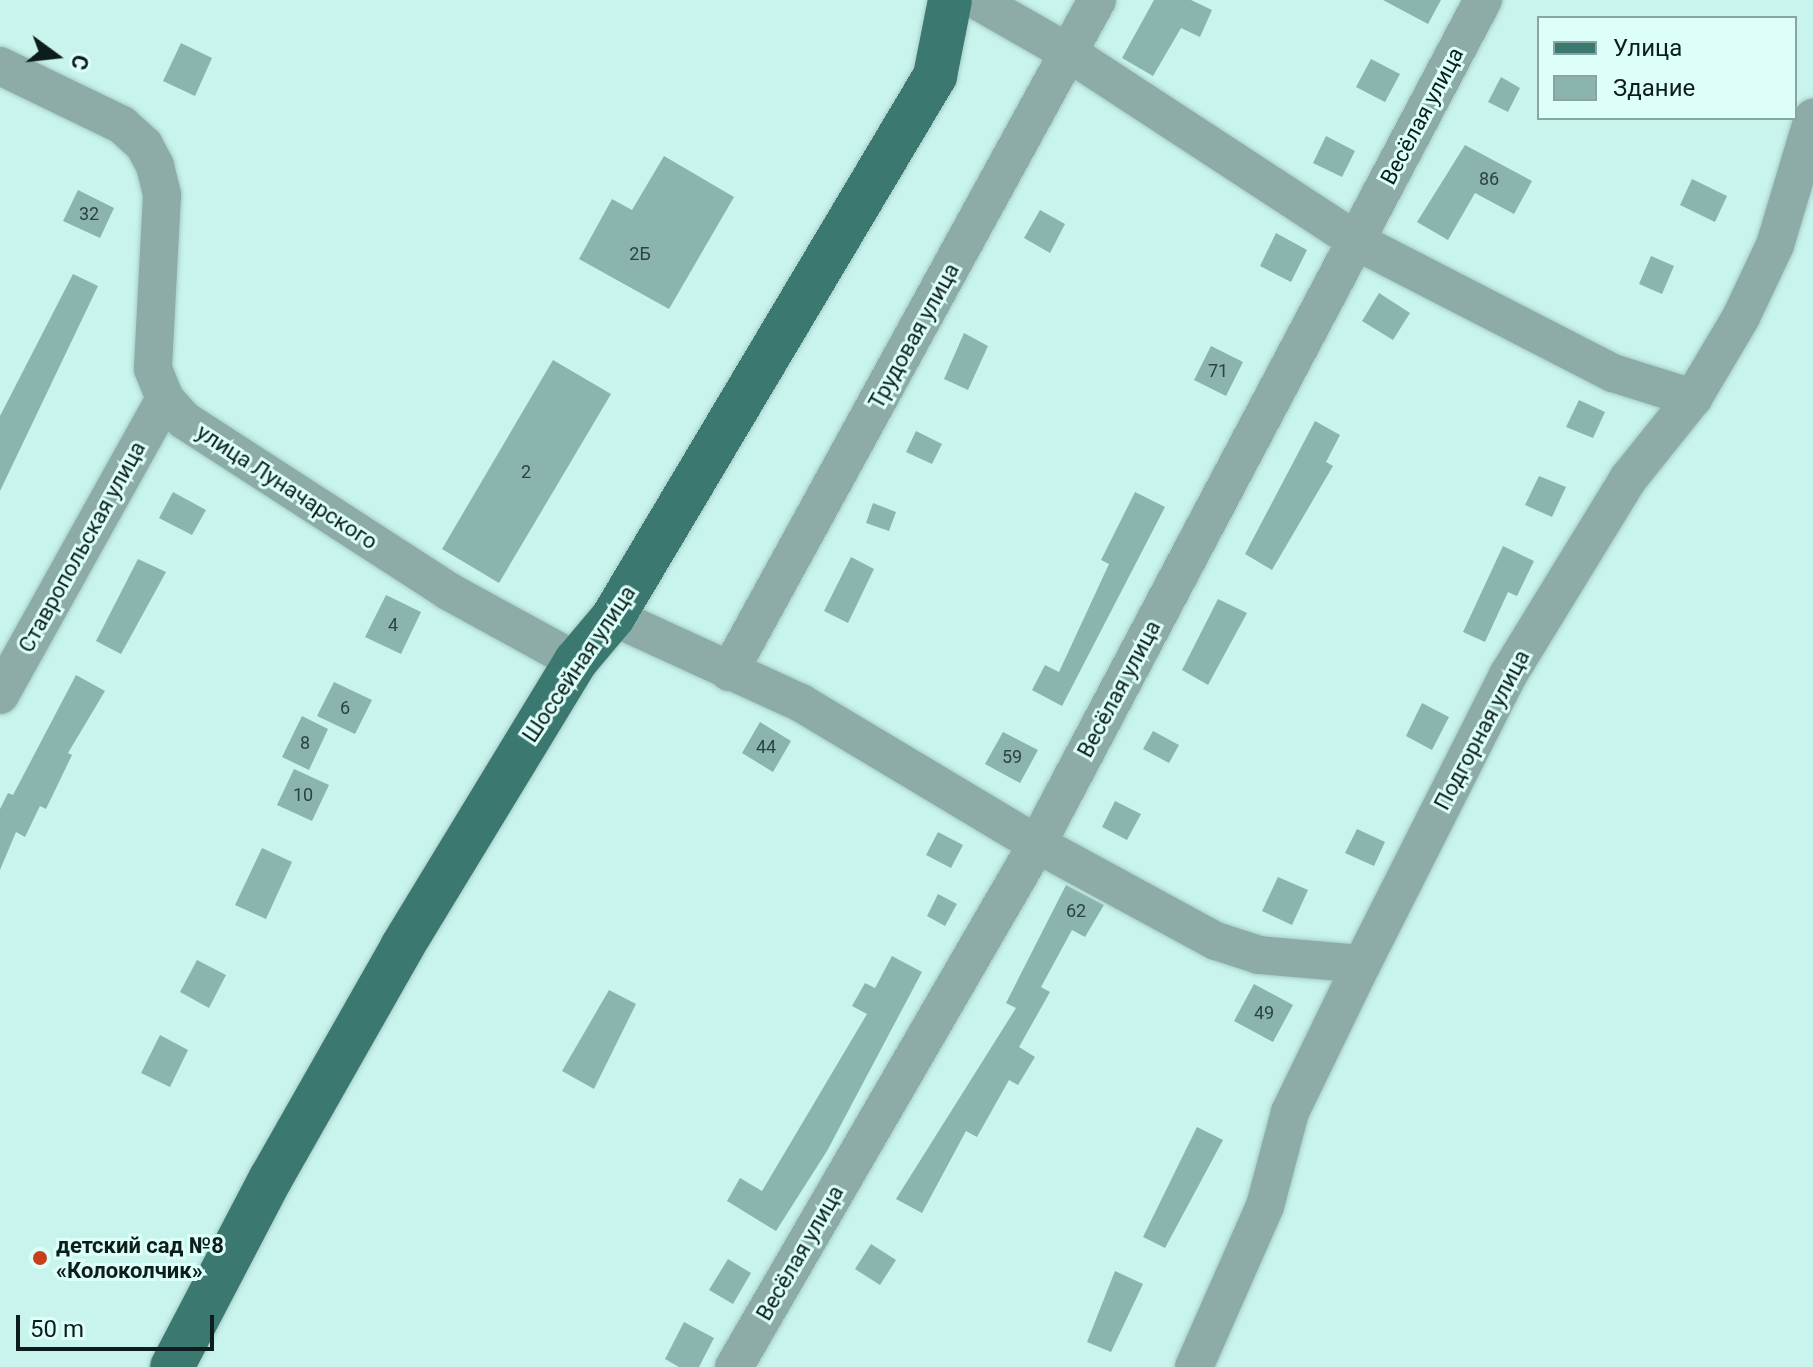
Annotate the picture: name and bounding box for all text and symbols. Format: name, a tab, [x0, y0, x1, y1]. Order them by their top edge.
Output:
north arrow	[16, 16, 96, 96]
legend	[1537, 16, 1797, 120]
text: Улица	[1613, 34, 1682, 62]
street label: Весёлая улица	[1375, 43, 1469, 189]
text: С	[66, 52, 94, 73]
text: Здание	[1613, 74, 1695, 102]
house number: 86	[1479, 168, 1499, 190]
house number: 32	[79, 203, 99, 225]
house number: 2Б	[629, 243, 651, 265]
street label: Трудовая улица	[863, 259, 965, 413]
house number: 71	[1208, 360, 1228, 382]
street label: улица Луначарского	[192, 419, 382, 555]
street label: Ставропольская улица	[13, 437, 151, 657]
house number: 2	[521, 461, 531, 483]
street label: Шоссейная улица	[517, 581, 641, 747]
house number: 4	[388, 614, 398, 636]
street label: Весёлая улица	[1072, 616, 1166, 762]
street label: Подгорная улица	[1429, 646, 1535, 814]
house number: 6	[340, 697, 350, 719]
house number: 8	[300, 732, 310, 754]
house number: 44	[756, 736, 776, 758]
house number: 59	[1002, 746, 1022, 768]
house number: 10	[293, 784, 313, 806]
house number: 62	[1066, 900, 1086, 922]
house number: 49	[1254, 1002, 1274, 1024]
street label: Весёлая улица	[751, 1181, 849, 1325]
place label: детский сад №8 «Колоколчик»	[56, 1232, 224, 1284]
marker: детский сад №8 «Колоколчик»	[31, 1249, 49, 1267]
scale bar	[20, 1299, 218, 1349]
text: 50 m	[30, 1315, 84, 1343]

